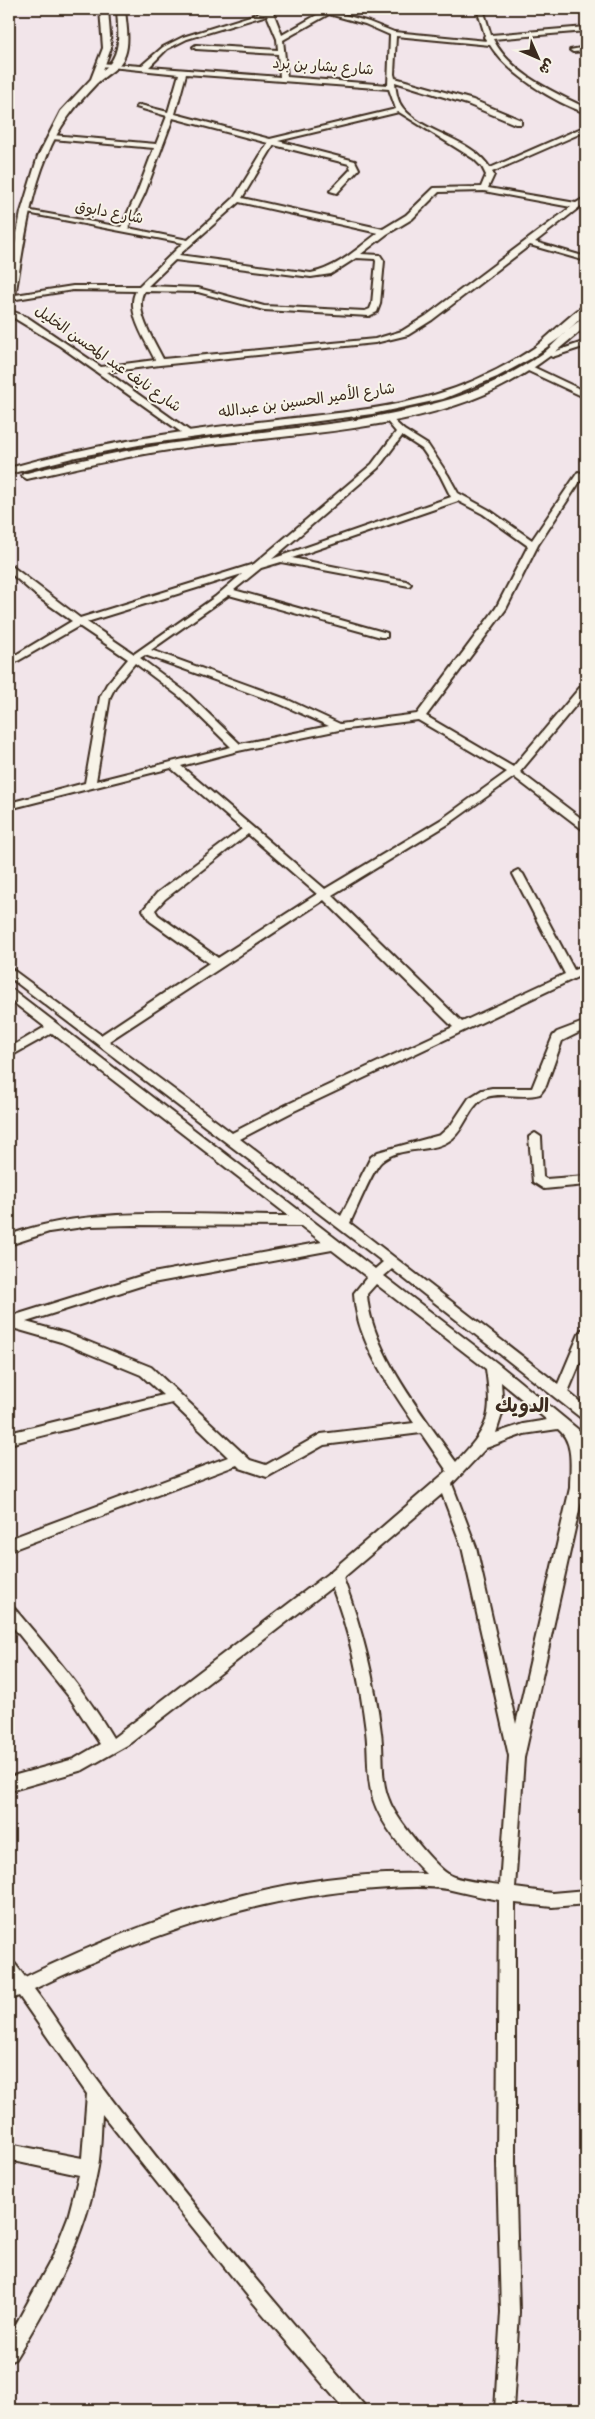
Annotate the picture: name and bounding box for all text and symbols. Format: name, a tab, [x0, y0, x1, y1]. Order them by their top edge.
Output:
north arrow	[512, 32, 562, 82]
street label: شارع بشار بن برد	[272, 53, 374, 83]
text: ش	[533, 53, 558, 78]
street label: شارع دابوق	[73, 197, 145, 231]
street label: شارع نايف عبد المحسن الخليل	[29, 301, 185, 419]
street label: شارع الأمير الحسين بن عبدالله	[217, 378, 397, 425]
district label: الدويك	[495, 1395, 549, 1422]

